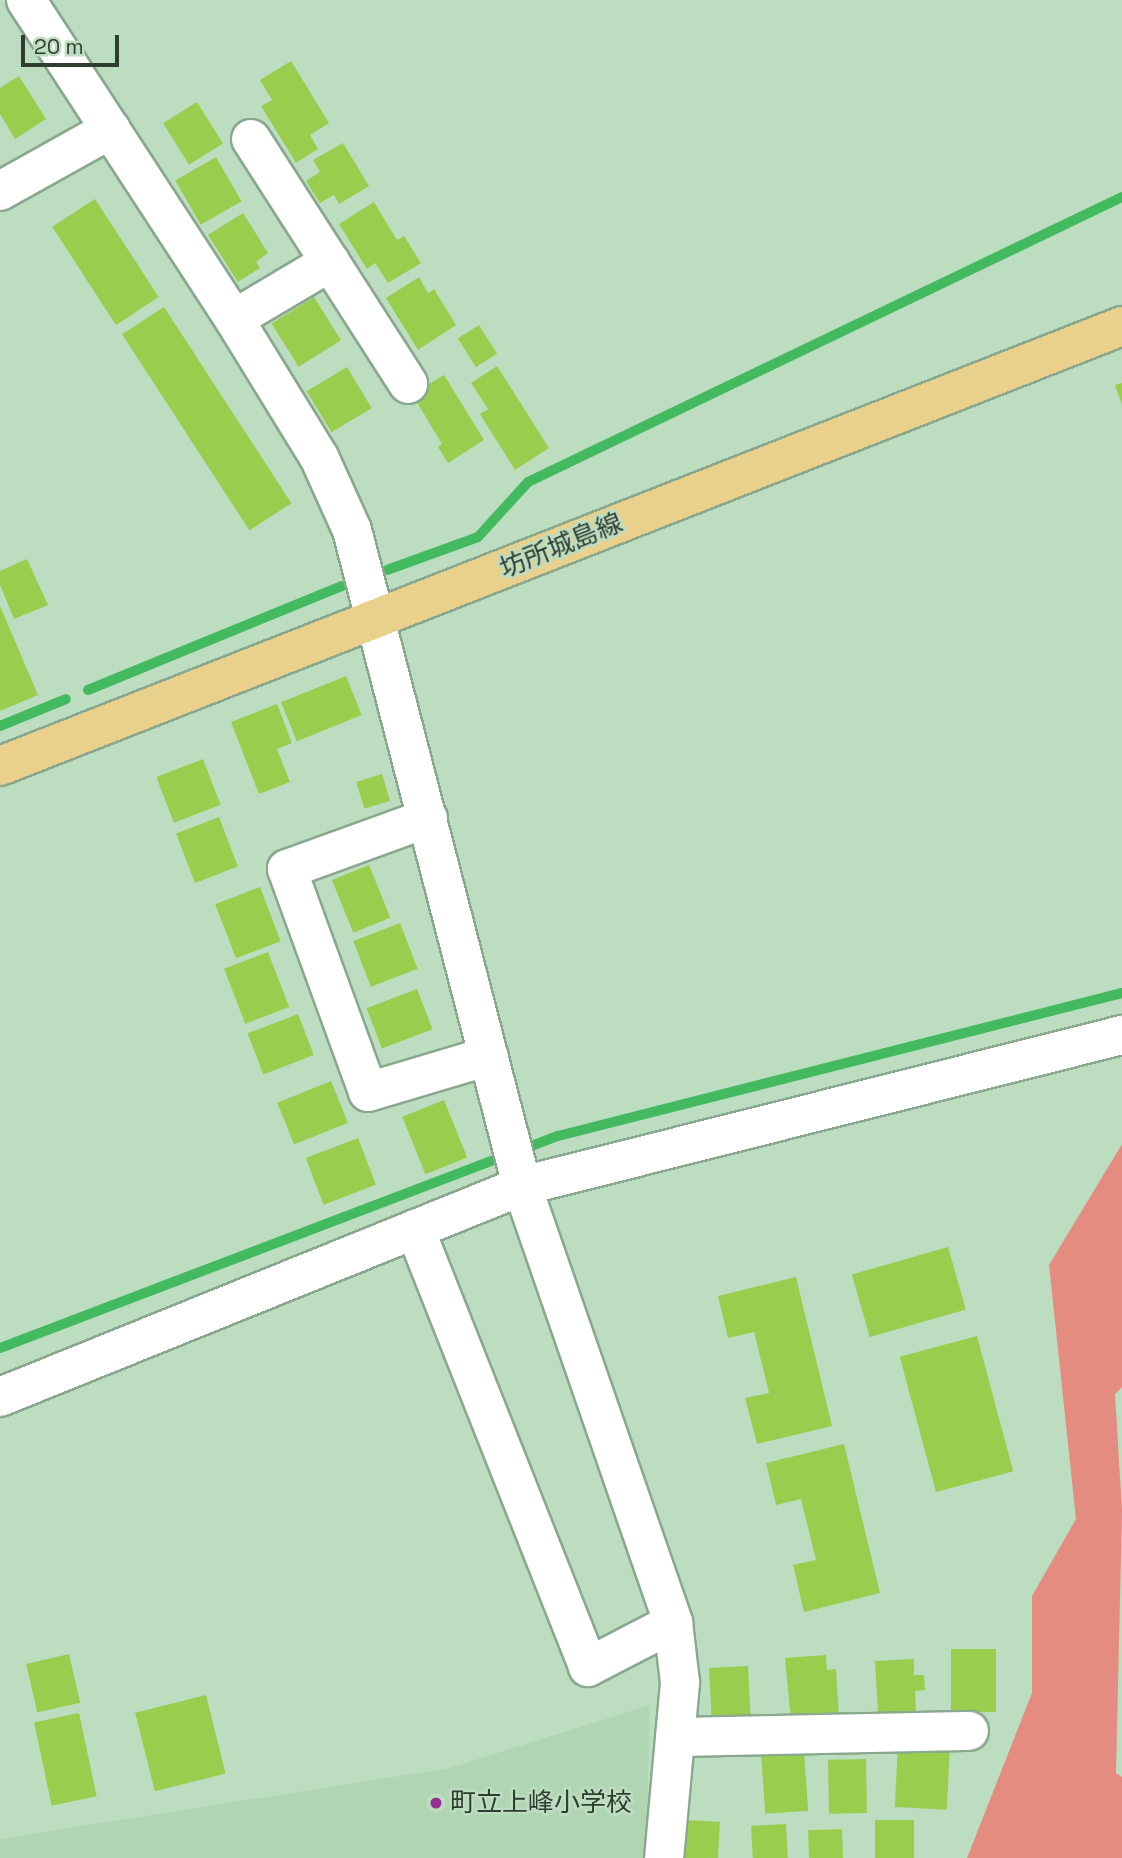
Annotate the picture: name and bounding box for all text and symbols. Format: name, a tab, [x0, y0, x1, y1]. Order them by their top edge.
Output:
scale bar	[24, 21, 122, 65]
text: 20 m	[34, 33, 84, 60]
street label: 坊所城島線	[495, 507, 627, 585]
place label: 町立上峰小学校	[450, 1787, 632, 1819]
marker: 町立上峰小学校	[428, 1795, 444, 1811]

